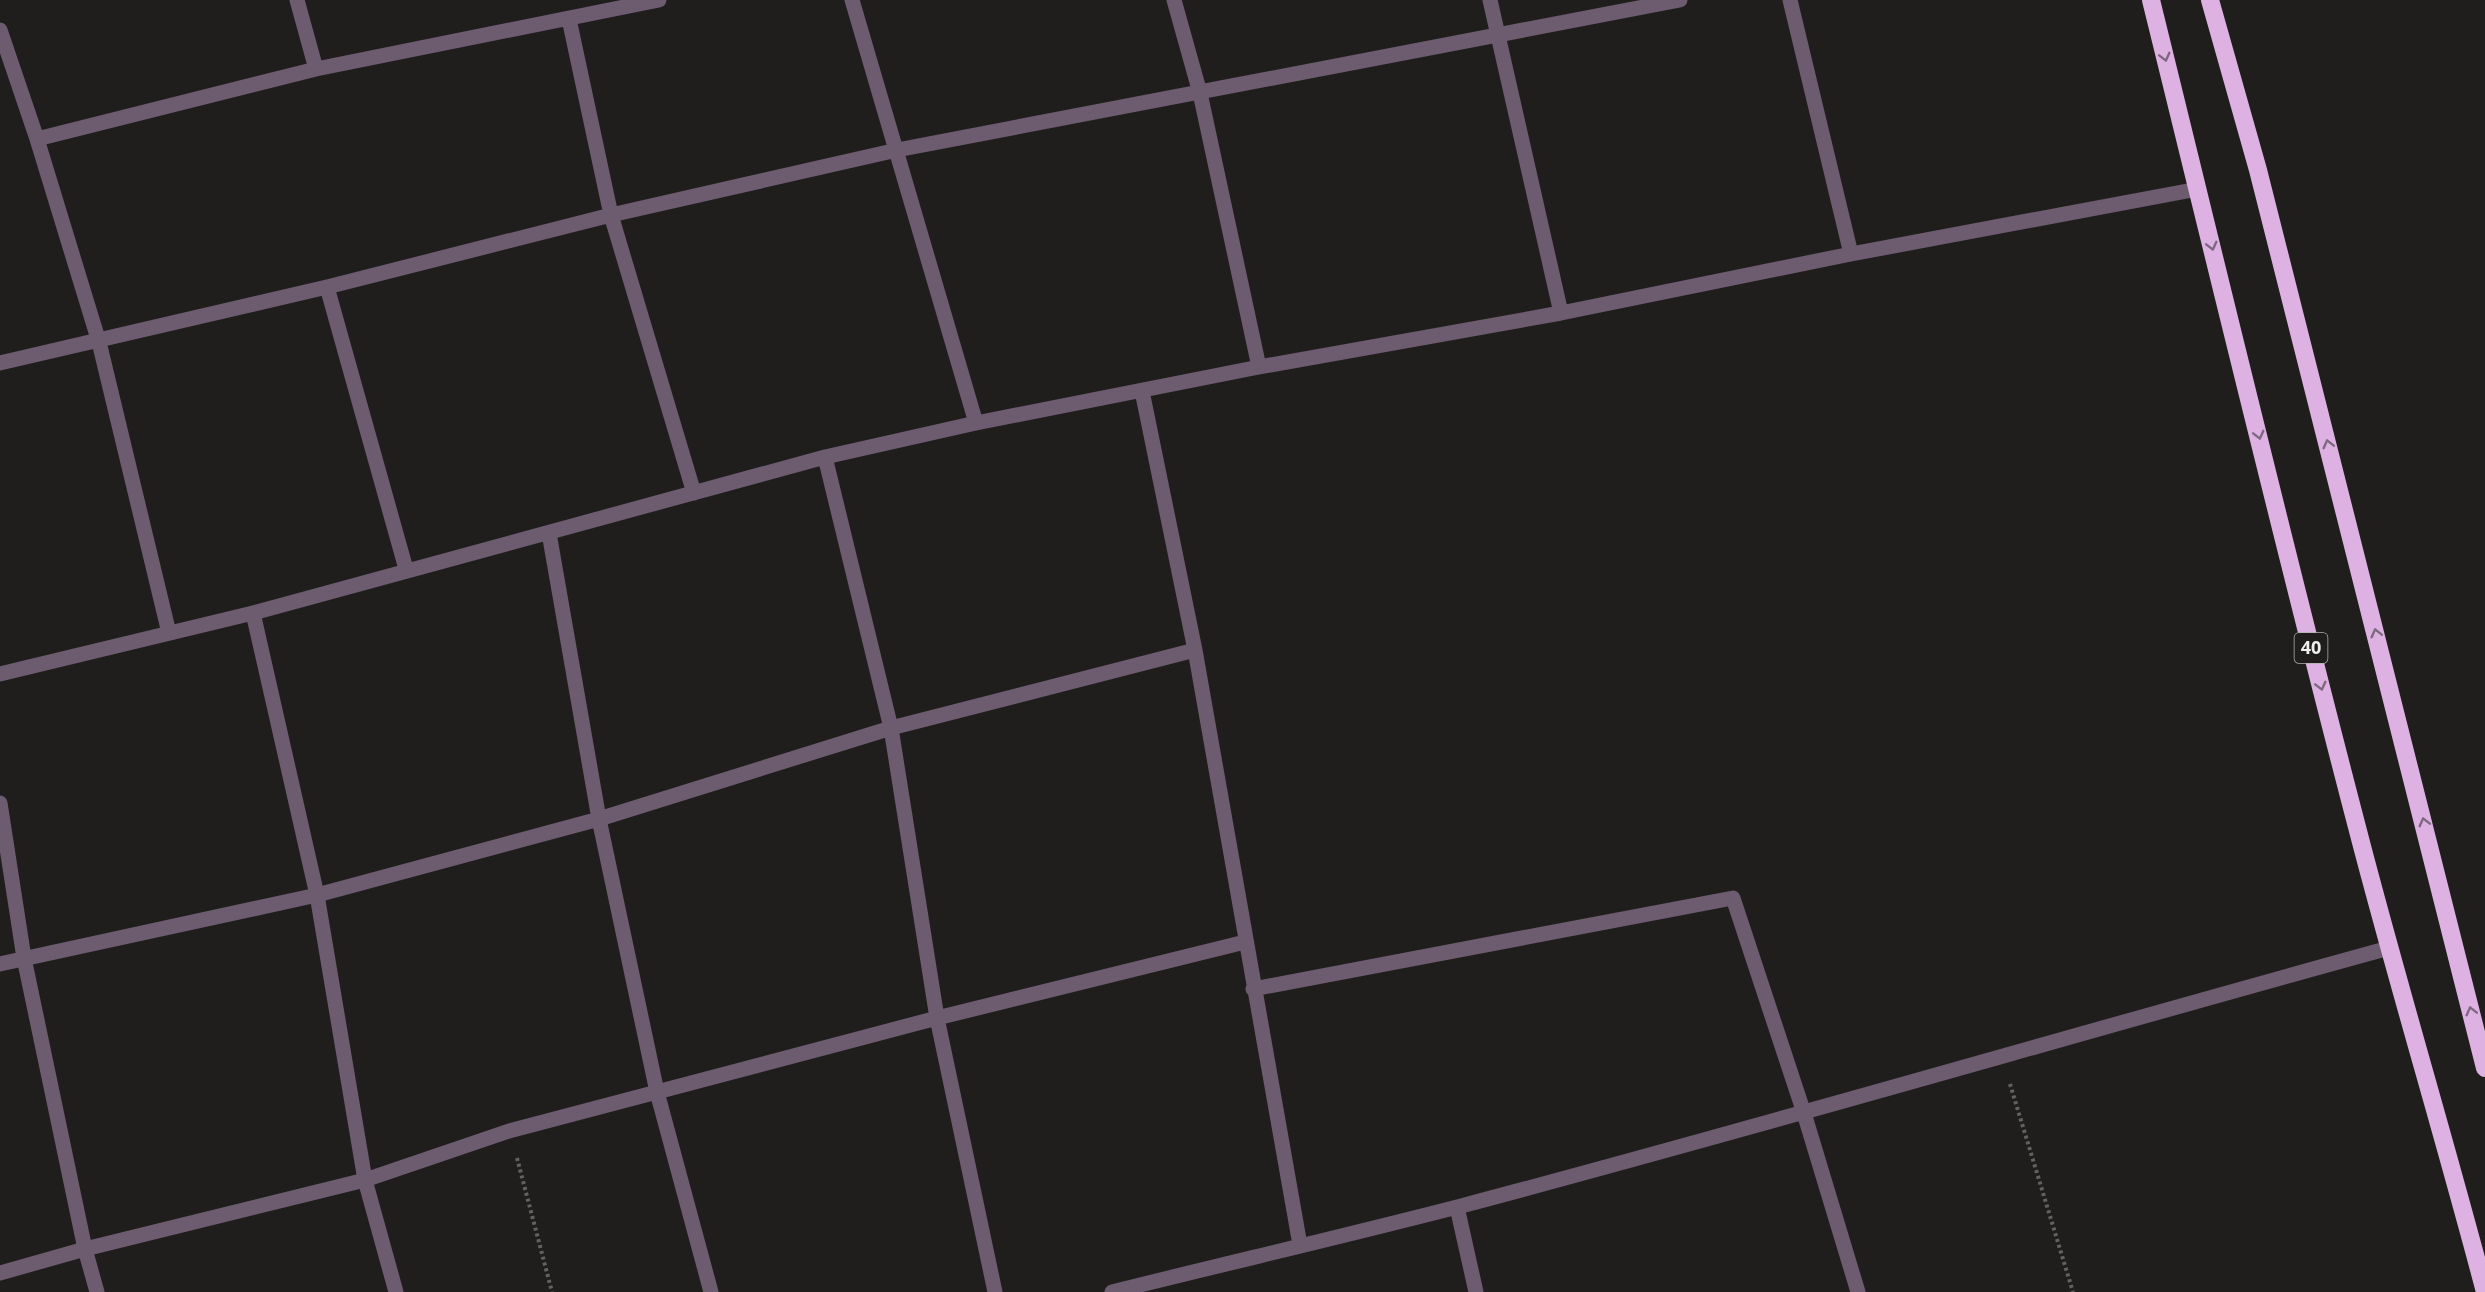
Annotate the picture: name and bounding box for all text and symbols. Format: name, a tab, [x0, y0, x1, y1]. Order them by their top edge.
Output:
one-way arrow	[2158, 52, 2171, 62]
one-way arrow	[2204, 241, 2217, 251]
one-way arrow	[2251, 430, 2264, 440]
one-way arrow	[2322, 439, 2335, 449]
one-way arrow	[2371, 628, 2384, 638]
road number: 40	[2294, 633, 2328, 663]
one-way arrow	[2313, 681, 2326, 691]
one-way arrow	[2418, 817, 2431, 827]
one-way arrow	[2465, 1007, 2478, 1017]

